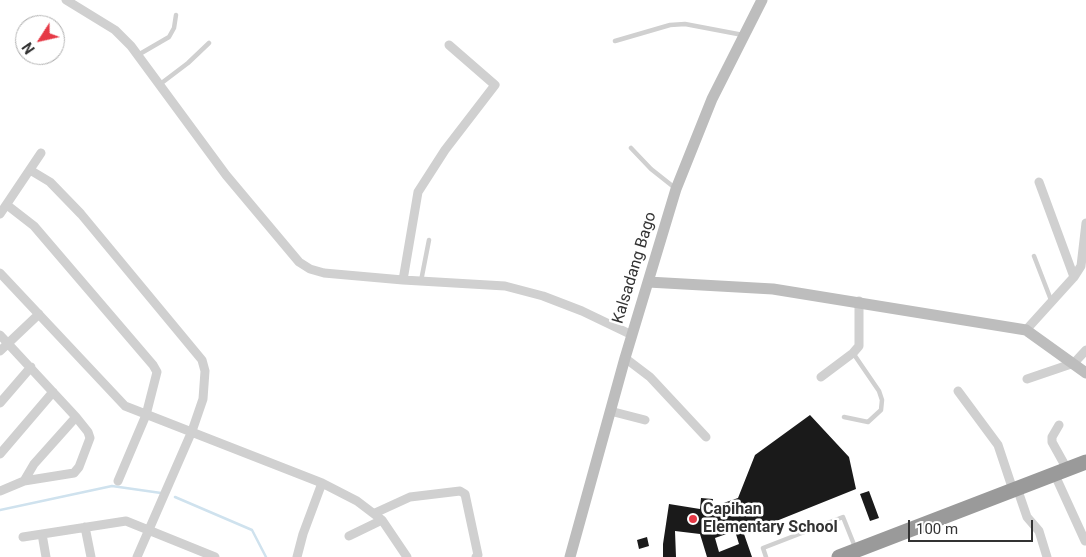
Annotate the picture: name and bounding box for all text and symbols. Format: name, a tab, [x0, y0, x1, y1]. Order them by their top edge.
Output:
north arrow	[15, 15, 65, 65]
text: N	[19, 39, 38, 57]
street label: Kalsadang Bago	[609, 210, 661, 326]
place label: Capihan Elementary School	[703, 500, 838, 538]
scale bar	[911, 510, 1036, 542]
marker: Capihan Elementary School	[687, 513, 699, 525]
text: 100 m	[916, 520, 958, 538]

